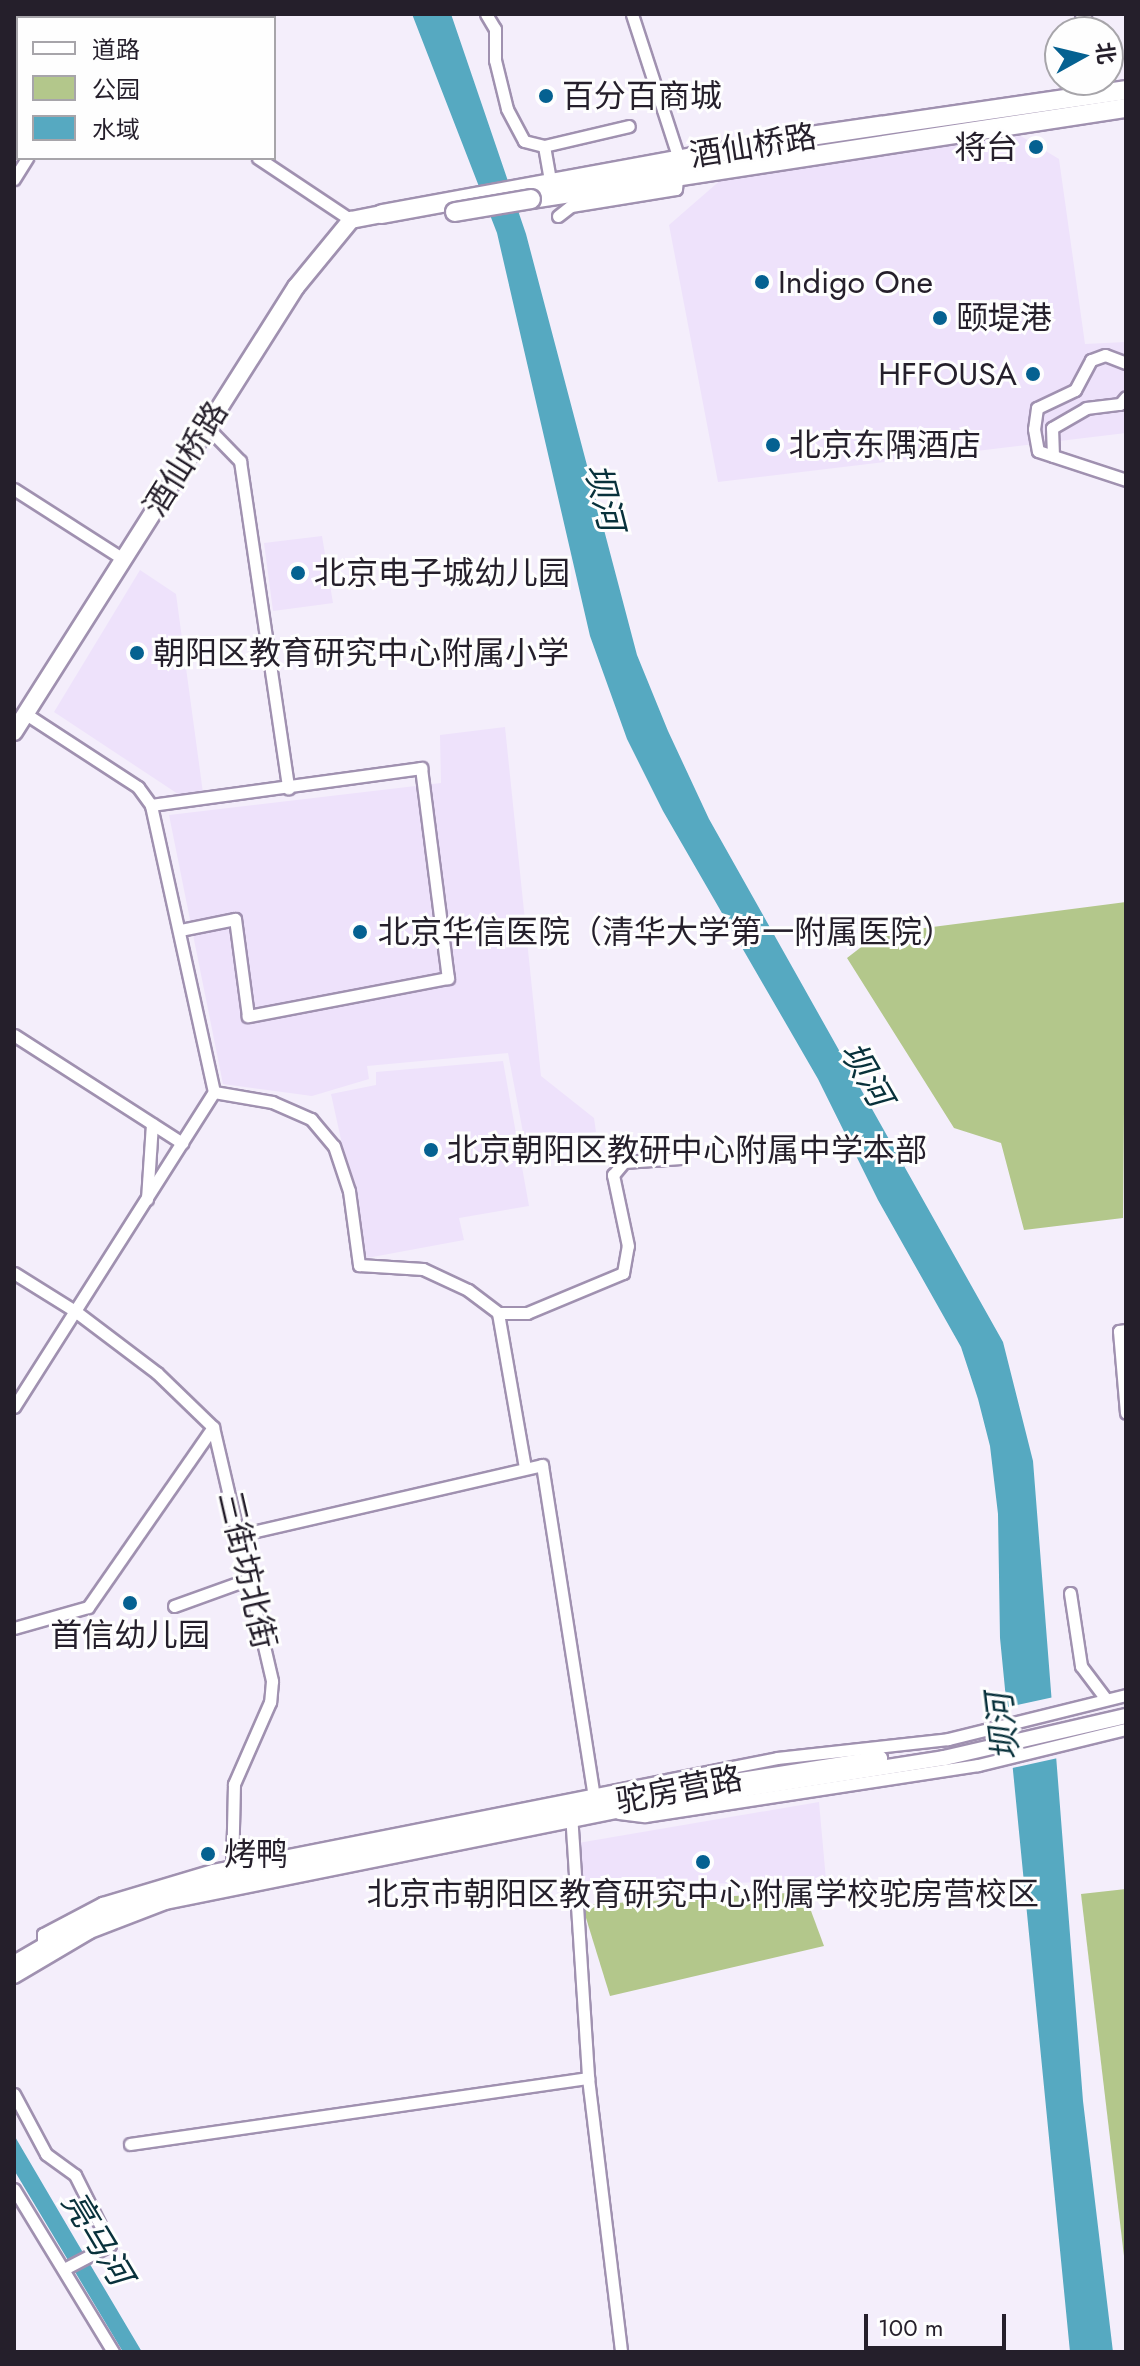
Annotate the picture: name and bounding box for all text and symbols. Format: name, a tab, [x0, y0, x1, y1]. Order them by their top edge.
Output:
legend	[16, 16, 276, 160]
north arrow	[1044, 16, 1124, 96]
text: 道路	[92, 32, 140, 67]
text: 北	[1088, 40, 1123, 66]
text: 公园	[92, 72, 140, 107]
place label: 百分百商城	[562, 77, 722, 115]
marker: 百分百商城	[537, 87, 555, 105]
text: 水域	[92, 112, 140, 147]
street label: 酒仙桥路	[687, 117, 819, 175]
place label: 将台	[954, 128, 1018, 166]
marker: 将台	[1025, 136, 1047, 158]
place label: Indigo One	[778, 263, 933, 301]
marker: Indigo One	[753, 273, 771, 291]
place label: 颐堤港	[956, 299, 1052, 337]
marker: 颐堤港	[931, 309, 949, 327]
place label: HFFOUSA	[878, 355, 1017, 393]
marker: HFFOUSA	[1024, 365, 1042, 383]
street label: 酒仙桥路	[136, 395, 236, 523]
place label: 北京东隅酒店	[789, 426, 981, 464]
marker: 北京东隅酒店	[764, 436, 782, 454]
water label: 坝河	[576, 459, 632, 535]
place label: 北京电子城幼儿园	[314, 554, 570, 592]
marker: 北京电子城幼儿园	[289, 564, 307, 582]
place label: 朝阳区教育研究中心附属小学	[153, 634, 569, 672]
marker: 朝阳区教育研究中心附属小学	[128, 644, 146, 662]
place label: 北京华信医院（清华大学第一附属医院）	[378, 913, 954, 951]
marker: 北京华信医院（清华大学第一附属医院）	[349, 921, 371, 943]
water label: 坝河	[831, 1034, 901, 1114]
place label: 北京朝阳区教研中心附属中学本部	[447, 1131, 927, 1169]
marker: 北京朝阳区教研中心附属中学本部	[422, 1141, 440, 1159]
street label: 三街坊北街	[210, 1488, 284, 1652]
marker: 首信幼儿园	[121, 1594, 139, 1612]
place label: 首信幼儿园	[50, 1616, 210, 1654]
water label: 坝河	[979, 1691, 1027, 1763]
street label: 驼房营路	[613, 1759, 745, 1821]
place label: 烤鸭	[224, 1835, 288, 1873]
marker: 烤鸭	[199, 1845, 217, 1863]
marker: 北京市朝阳区教育研究中心附属学校驼房营校区	[694, 1853, 712, 1871]
place label: 北京市朝阳区教育研究中心附属学校驼房营校区	[367, 1875, 1039, 1913]
water label: 亮马河	[53, 2184, 141, 2292]
scale bar	[868, 2298, 1010, 2348]
text: 100 m	[878, 2310, 944, 2345]

